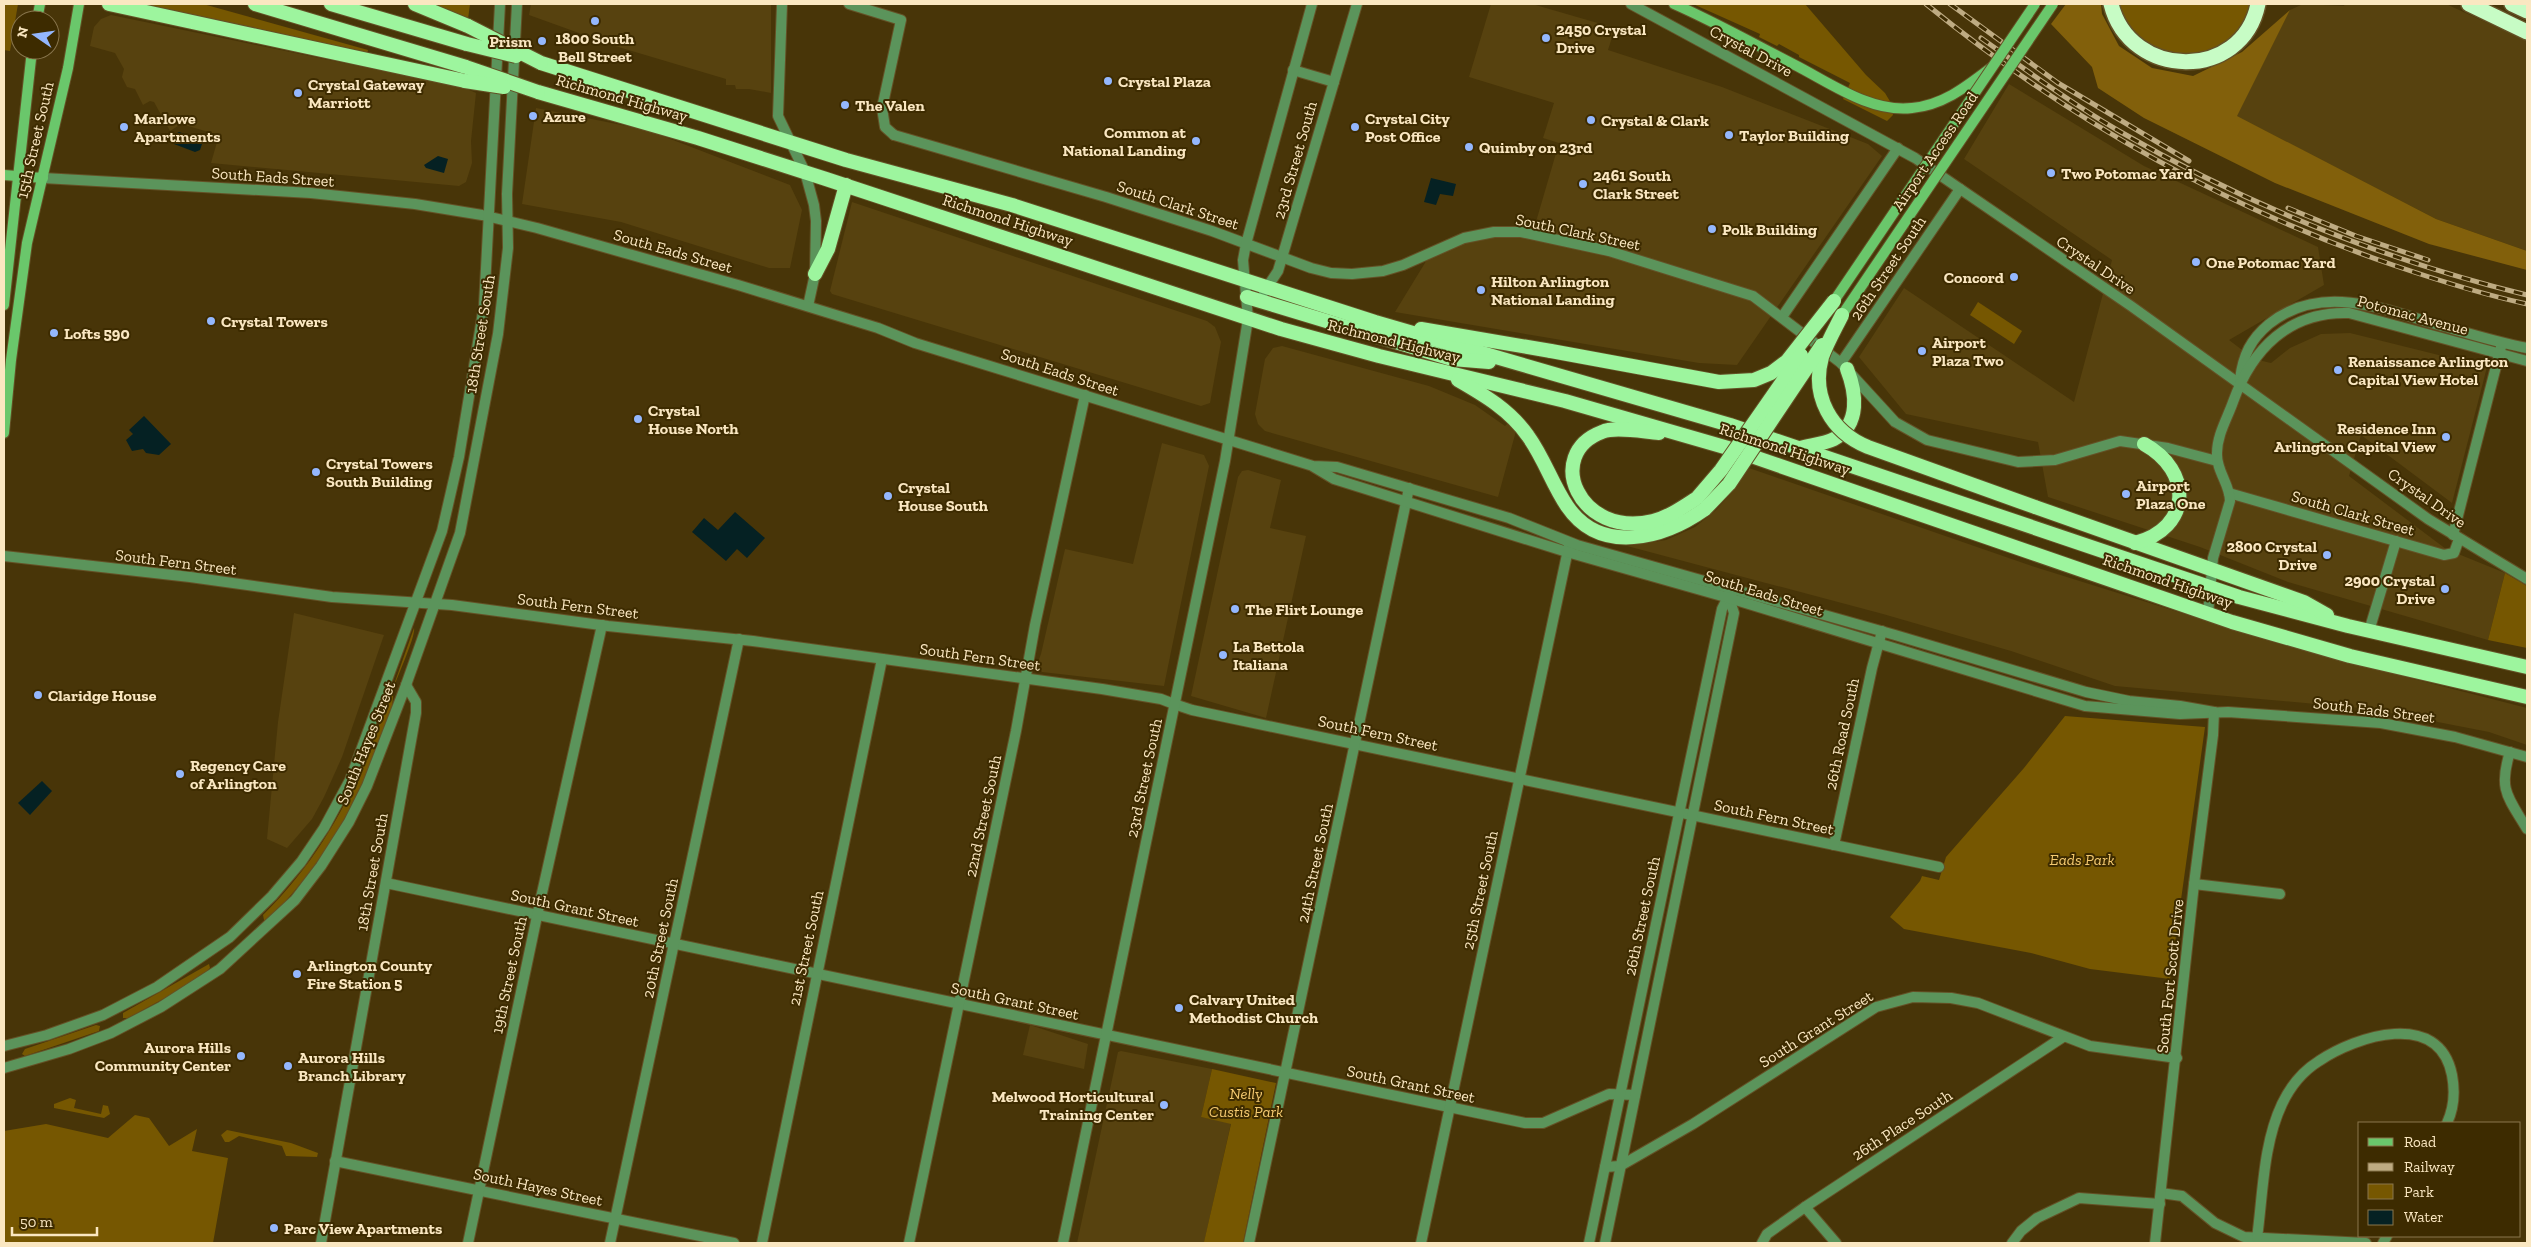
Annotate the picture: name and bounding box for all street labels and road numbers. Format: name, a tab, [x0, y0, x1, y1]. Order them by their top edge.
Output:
street label: Crystal Drive	[1706, 21, 1796, 81]
street label: Richmond Highway	[554, 70, 691, 126]
street label: 15th Street South	[12, 80, 58, 200]
street label: Airport Access Road	[1888, 88, 1982, 214]
street label: 23rd Street South	[1269, 99, 1321, 221]
street label: South Eads Street	[211, 163, 335, 191]
street label: South Clark Street	[1115, 176, 1241, 234]
street label: Richmond Highway	[940, 190, 1076, 250]
street label: South Clark Street	[1514, 209, 1642, 255]
street label: 26th Street South	[1846, 212, 1930, 324]
street label: South Eads Street	[611, 225, 735, 277]
street label: Crystal Drive	[2053, 232, 2139, 298]
street label: 18th Street South	[461, 273, 499, 395]
street label: Potomac Avenue	[2356, 291, 2470, 339]
street label: Richmond Highway	[1326, 315, 1463, 367]
street label: South Eads Street	[999, 344, 1121, 400]
street label: Richmond Highway	[1717, 419, 1853, 479]
street label: Crystal Drive	[2384, 464, 2470, 532]
street label: South Clark Street	[2289, 486, 2417, 540]
street label: South Fern Street	[114, 545, 238, 579]
street label: Richmond Highway	[2101, 550, 2236, 612]
street label: South Eads Street	[1702, 566, 1826, 620]
street label: South Fern Street	[516, 589, 640, 623]
street label: South Fern Street	[918, 639, 1042, 675]
street label: 26th Road South	[1821, 676, 1863, 792]
street label: South Hayes Street	[333, 678, 399, 808]
street label: South Eads Street	[2312, 693, 2436, 727]
street label: South Fern Street	[1316, 711, 1440, 755]
street label: 23rd Street South	[1122, 717, 1166, 839]
street label: 22nd Street South	[961, 753, 1005, 879]
street label: South Fern Street	[1712, 795, 1836, 839]
street label: 24th Street South	[1293, 802, 1337, 924]
street label: 18th Street South	[352, 811, 392, 933]
street label: 25th Street South	[1458, 829, 1502, 951]
street label: 26th Street South	[1620, 855, 1664, 977]
street label: 20th Street South	[638, 876, 682, 1000]
street label: South Grant Street	[509, 885, 641, 931]
street label: 21st Street South	[785, 889, 828, 1007]
street label: South Fort Scott Drive	[2152, 898, 2188, 1054]
street label: 19th Street South	[487, 915, 531, 1035]
street label: South Grant Street	[949, 978, 1081, 1024]
street label: South Grant Street	[1756, 986, 1876, 1072]
street label: South Grant Street	[1345, 1061, 1477, 1107]
street label: 26th Place South	[1848, 1086, 1956, 1164]
street label: South Hayes Street	[472, 1164, 604, 1210]

